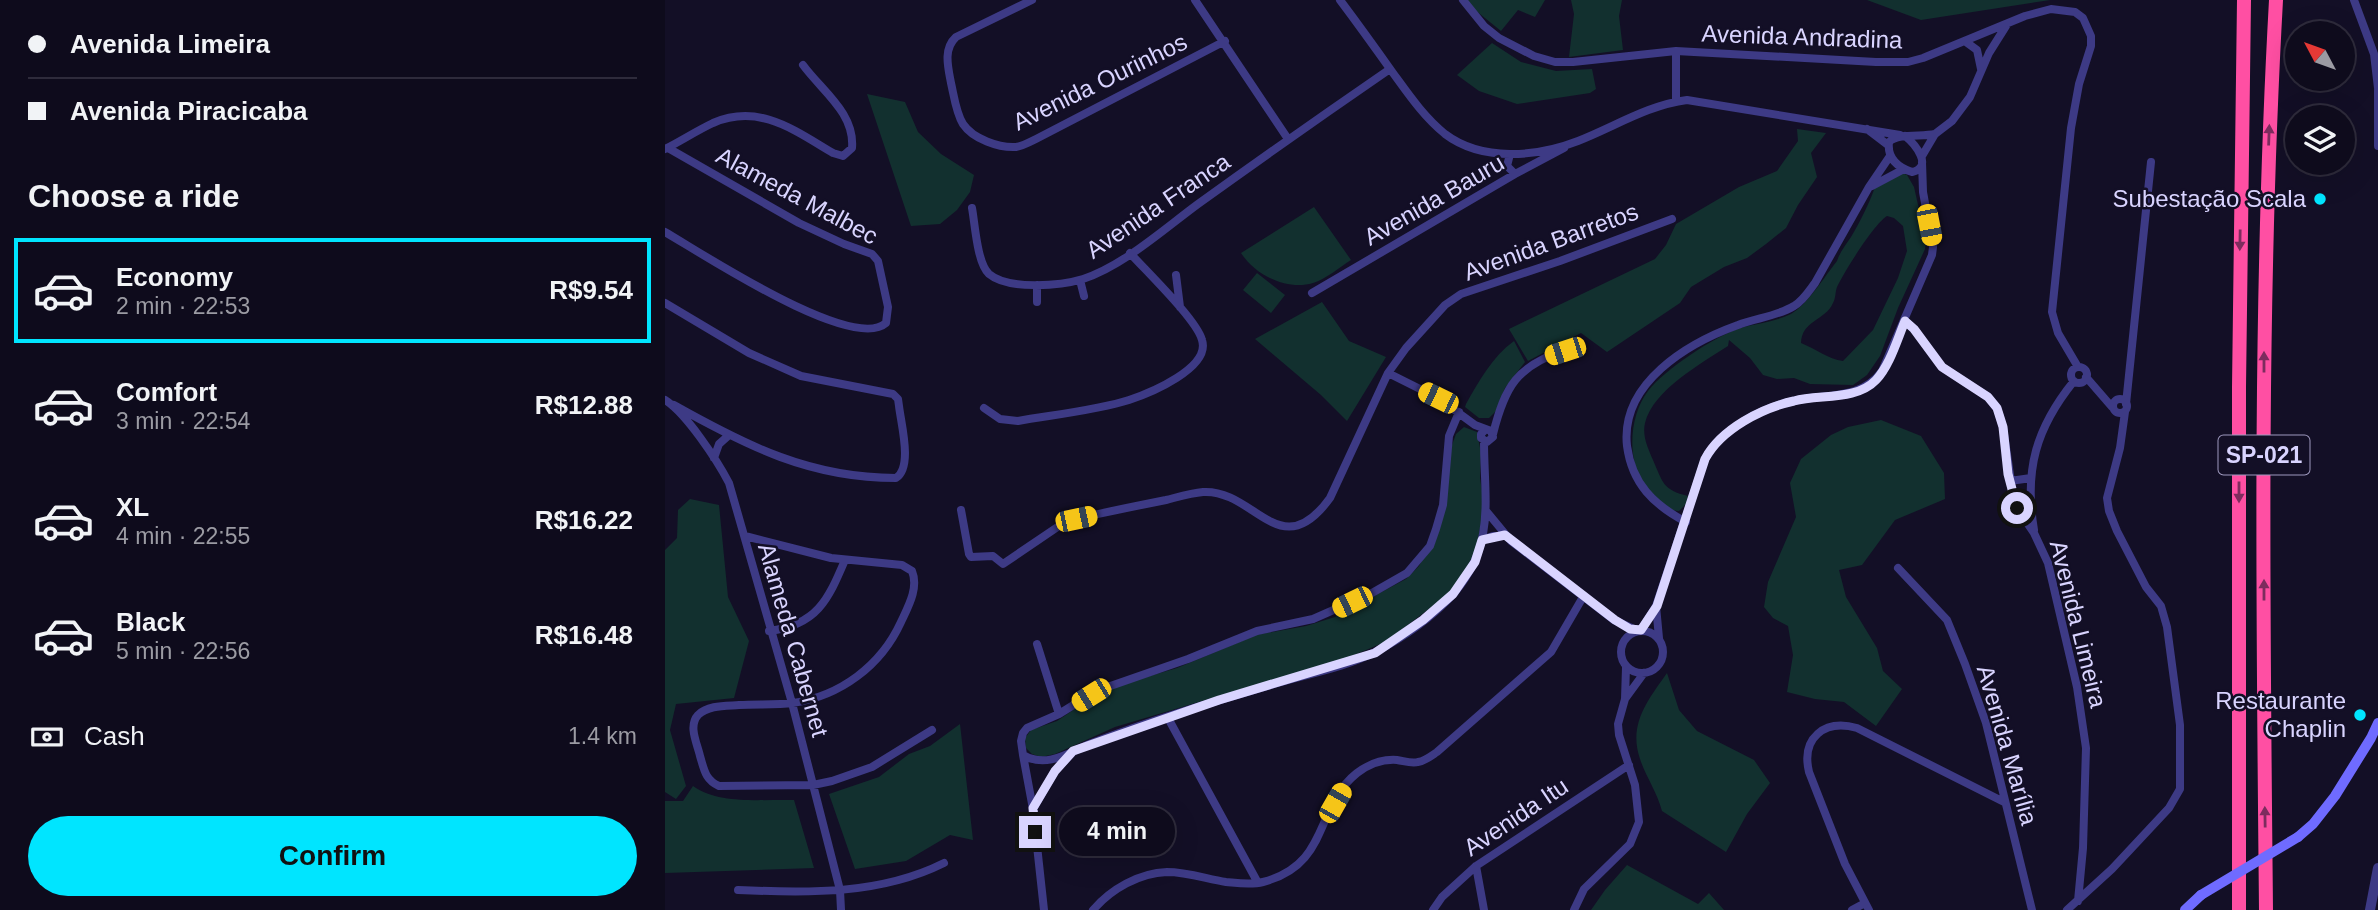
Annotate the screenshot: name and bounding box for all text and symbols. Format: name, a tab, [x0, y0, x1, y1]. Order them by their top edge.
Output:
street label: Avenida Andradina	[1701, 20, 1904, 54]
north arrow	[2285, 21, 2355, 91]
map controls	[2285, 21, 2355, 175]
street label: Avenida Ourinhos	[1008, 28, 1191, 135]
text: Avenida Limeira	[70, 29, 270, 59]
text: Avenida Piracicaba	[70, 96, 308, 126]
button: layers	[2285, 105, 2355, 175]
one-way arrow	[2264, 124, 2275, 146]
street label: Alameda Malbec	[712, 142, 882, 249]
street label: Avenida Franca	[1081, 147, 1235, 264]
street label: Avenida Bauru	[1359, 149, 1508, 251]
text: Choose a ride	[28, 178, 240, 214]
place label: Subestação Scala	[2113, 185, 2307, 212]
marker: Subestação Scala	[2312, 191, 2328, 207]
street label: Avenida Barretos	[1460, 197, 1642, 286]
car	[1915, 202, 1944, 248]
one-way arrow	[2235, 229, 2246, 251]
icon: car	[32, 259, 95, 322]
text: Economy	[116, 262, 233, 292]
text: R$9.54	[549, 275, 633, 305]
text: 2 min · 22:53	[116, 293, 250, 319]
car	[1542, 335, 1589, 367]
one-way arrow	[2258, 351, 2270, 373]
icon: car	[32, 374, 95, 437]
text: Comfort	[116, 377, 217, 407]
car	[1415, 379, 1462, 417]
text: R$12.88	[535, 390, 633, 420]
text: 3 min · 22:54	[116, 408, 250, 434]
road number: SP-021	[2219, 436, 2309, 475]
one-way arrow	[2233, 481, 2245, 503]
icon: car	[32, 489, 95, 552]
text: XL	[116, 492, 149, 522]
route start	[2001, 492, 2033, 524]
car	[1054, 504, 1099, 534]
text: R$16.22	[535, 505, 633, 535]
text: 4 min · 22:55	[116, 523, 250, 549]
street label: Avenida Limeira	[2045, 537, 2113, 711]
street label: Alameda Cabernet	[753, 540, 834, 740]
one-way arrow	[2258, 579, 2270, 601]
car	[1329, 583, 1376, 621]
icon: car	[32, 604, 95, 667]
text: Black	[116, 607, 185, 637]
text: R$16.48	[535, 620, 633, 650]
text: 5 min · 22:56	[116, 638, 250, 664]
street label: Avenida Marília	[1972, 662, 2043, 828]
car	[1068, 675, 1115, 715]
place label: Restaurante Chaplin	[2215, 687, 2346, 742]
marker: Restaurante Chaplin	[2352, 707, 2368, 723]
icon: cash	[28, 718, 66, 756]
text: Cash	[84, 721, 145, 751]
text: 1.4 km	[568, 723, 637, 749]
street label: Avenida Itu	[1459, 772, 1573, 861]
car	[1316, 780, 1355, 826]
one-way arrow	[2259, 806, 2271, 828]
callout: 4 min	[1059, 808, 1175, 856]
button: Confirm	[28, 816, 637, 896]
route end	[1019, 816, 1051, 848]
text: 4 min	[1087, 818, 1147, 844]

